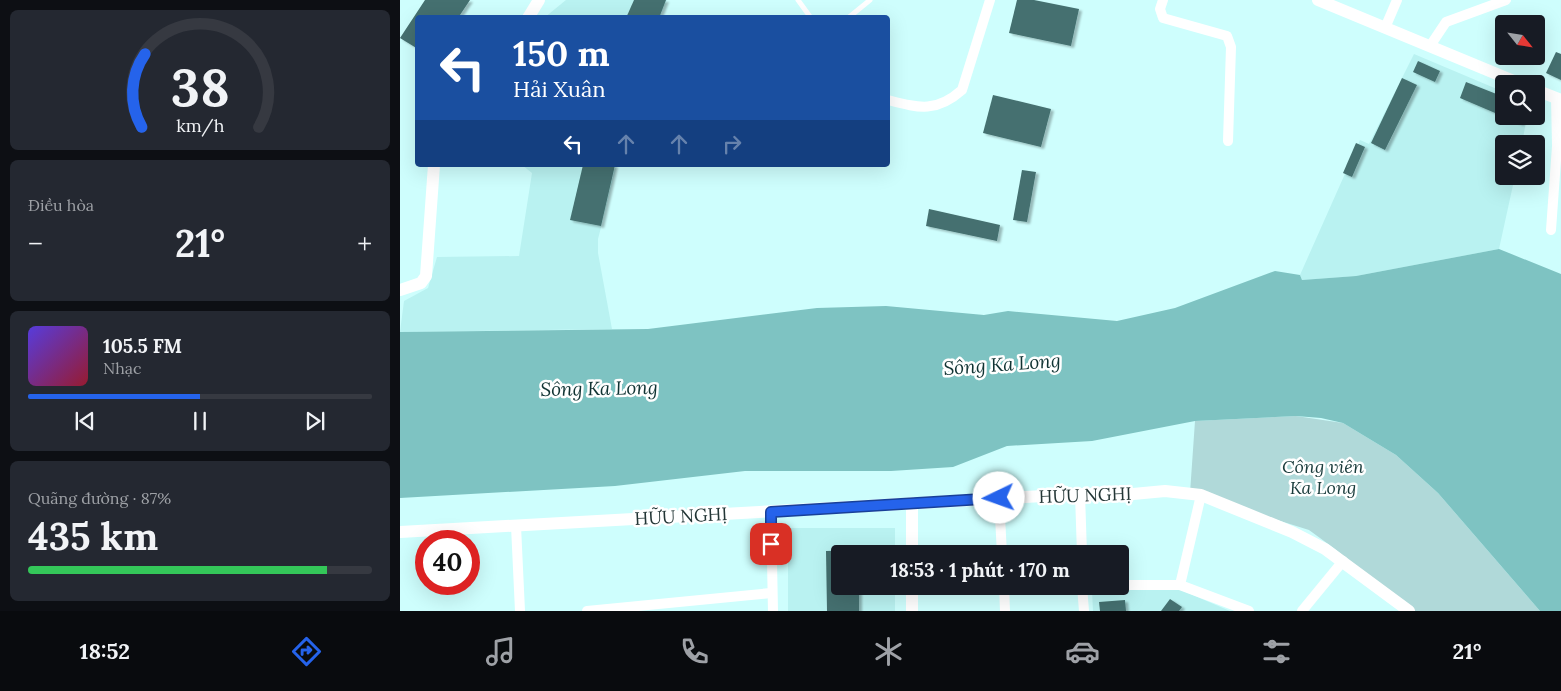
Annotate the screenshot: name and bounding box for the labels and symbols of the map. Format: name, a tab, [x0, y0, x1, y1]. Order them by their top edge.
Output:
north arrow	[1495, 15, 1545, 65]
water label: Sông Ka Long	[943, 348, 1061, 380]
water label: Sông Ka Long	[540, 375, 658, 401]
park label: Công viên Ka Long	[1282, 455, 1364, 499]
position arrow	[972, 471, 1024, 523]
street label: HỮU NGHỊ	[1038, 482, 1132, 508]
street label: HỮU NGHỊ	[634, 502, 728, 530]
pin	[750, 523, 792, 565]
speed limit sign: 40	[415, 530, 480, 595]

